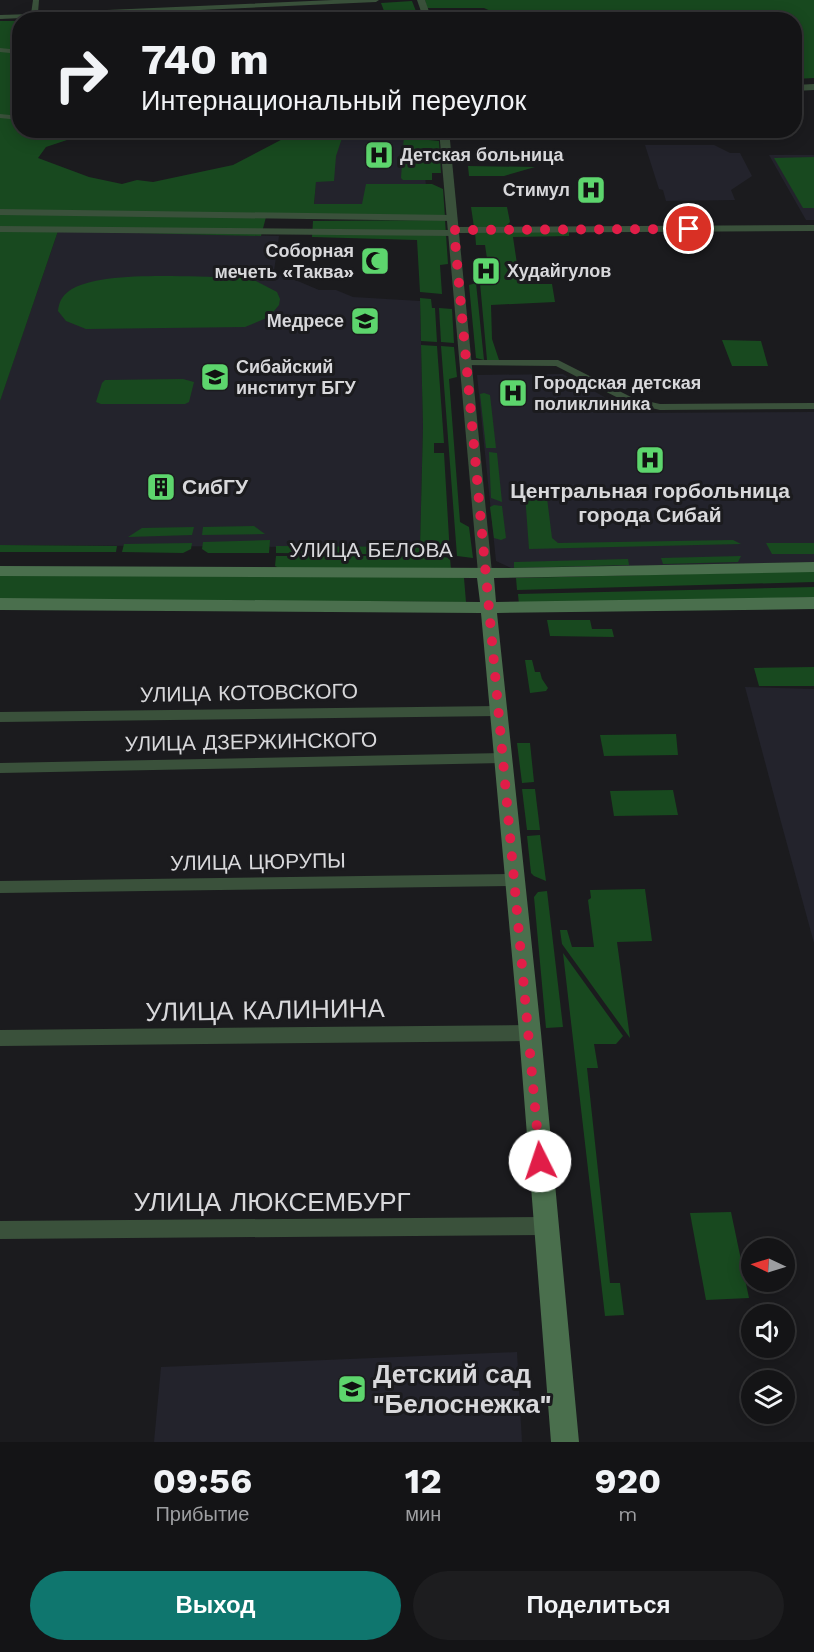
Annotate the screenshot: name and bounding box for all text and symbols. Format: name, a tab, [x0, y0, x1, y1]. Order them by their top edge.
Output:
text: 740 m	[141, 35, 269, 84]
icon: right	[42, 36, 120, 114]
text: Интернациональный переулок	[141, 85, 526, 117]
hospital icon: Детская больница	[363, 139, 395, 171]
place label: Детская больница	[400, 144, 564, 165]
hospital icon: Стимул	[575, 174, 607, 206]
place label: Стимул	[503, 179, 570, 200]
pin	[663, 203, 714, 254]
icon: arrive	[672, 212, 705, 245]
place label: Соборная мечеть «Таква»	[214, 240, 354, 282]
mosque icon: Соборная мечеть «Таква»	[359, 245, 391, 277]
hospital icon: Худайгулов	[470, 255, 502, 287]
place label: Худайгулов	[507, 260, 611, 281]
school or university icon: Медресе	[349, 305, 381, 337]
place label: Медресе	[267, 310, 344, 331]
place label: Сибайский институт БГУ	[236, 356, 356, 398]
school or university icon: Сибайский институт БГУ	[199, 361, 231, 393]
place label: Городская детская поликлиника	[534, 372, 701, 414]
hospital icon: Городская детская поликлиника	[497, 377, 529, 409]
hospital icon: Центральная горбольница города Сибай	[634, 444, 666, 476]
building icon: СибГУ	[145, 471, 177, 503]
place label: СибГУ	[182, 474, 249, 499]
place label: Центральная горбольница города Сибай	[510, 478, 790, 527]
street label: УЛИЦА БЕЛОВА	[289, 537, 453, 562]
street label: УЛИЦА КОТОВСКОГО	[140, 678, 358, 707]
street label: УЛИЦА ДЗЕРЖИНСКОГО	[125, 727, 377, 756]
street label: УЛИЦА ЦЮРУПЫ	[170, 847, 346, 876]
street label: УЛИЦА КАЛИНИНА	[145, 993, 386, 1027]
position arrow	[508, 1129, 572, 1193]
street label: УЛИЦА ЛЮКСЕМБУРГ	[133, 1187, 411, 1217]
north arrow	[741, 1238, 795, 1292]
map controls	[741, 1238, 795, 1424]
button: sound	[741, 1304, 795, 1358]
place label: Детский сад "Белоснежка"	[373, 1359, 551, 1419]
button: layers	[741, 1370, 795, 1424]
school or university icon: Детский сад "Белоснежка"	[336, 1373, 368, 1405]
text: 09:56	[153, 1460, 252, 1502]
text: 12	[405, 1460, 442, 1502]
text: 920	[594, 1460, 661, 1502]
text: Прибытие	[155, 1502, 249, 1526]
text: мин	[405, 1502, 441, 1526]
text: m	[618, 1502, 637, 1526]
button: Выход	[30, 1571, 401, 1640]
button: Поделиться	[413, 1571, 784, 1640]

